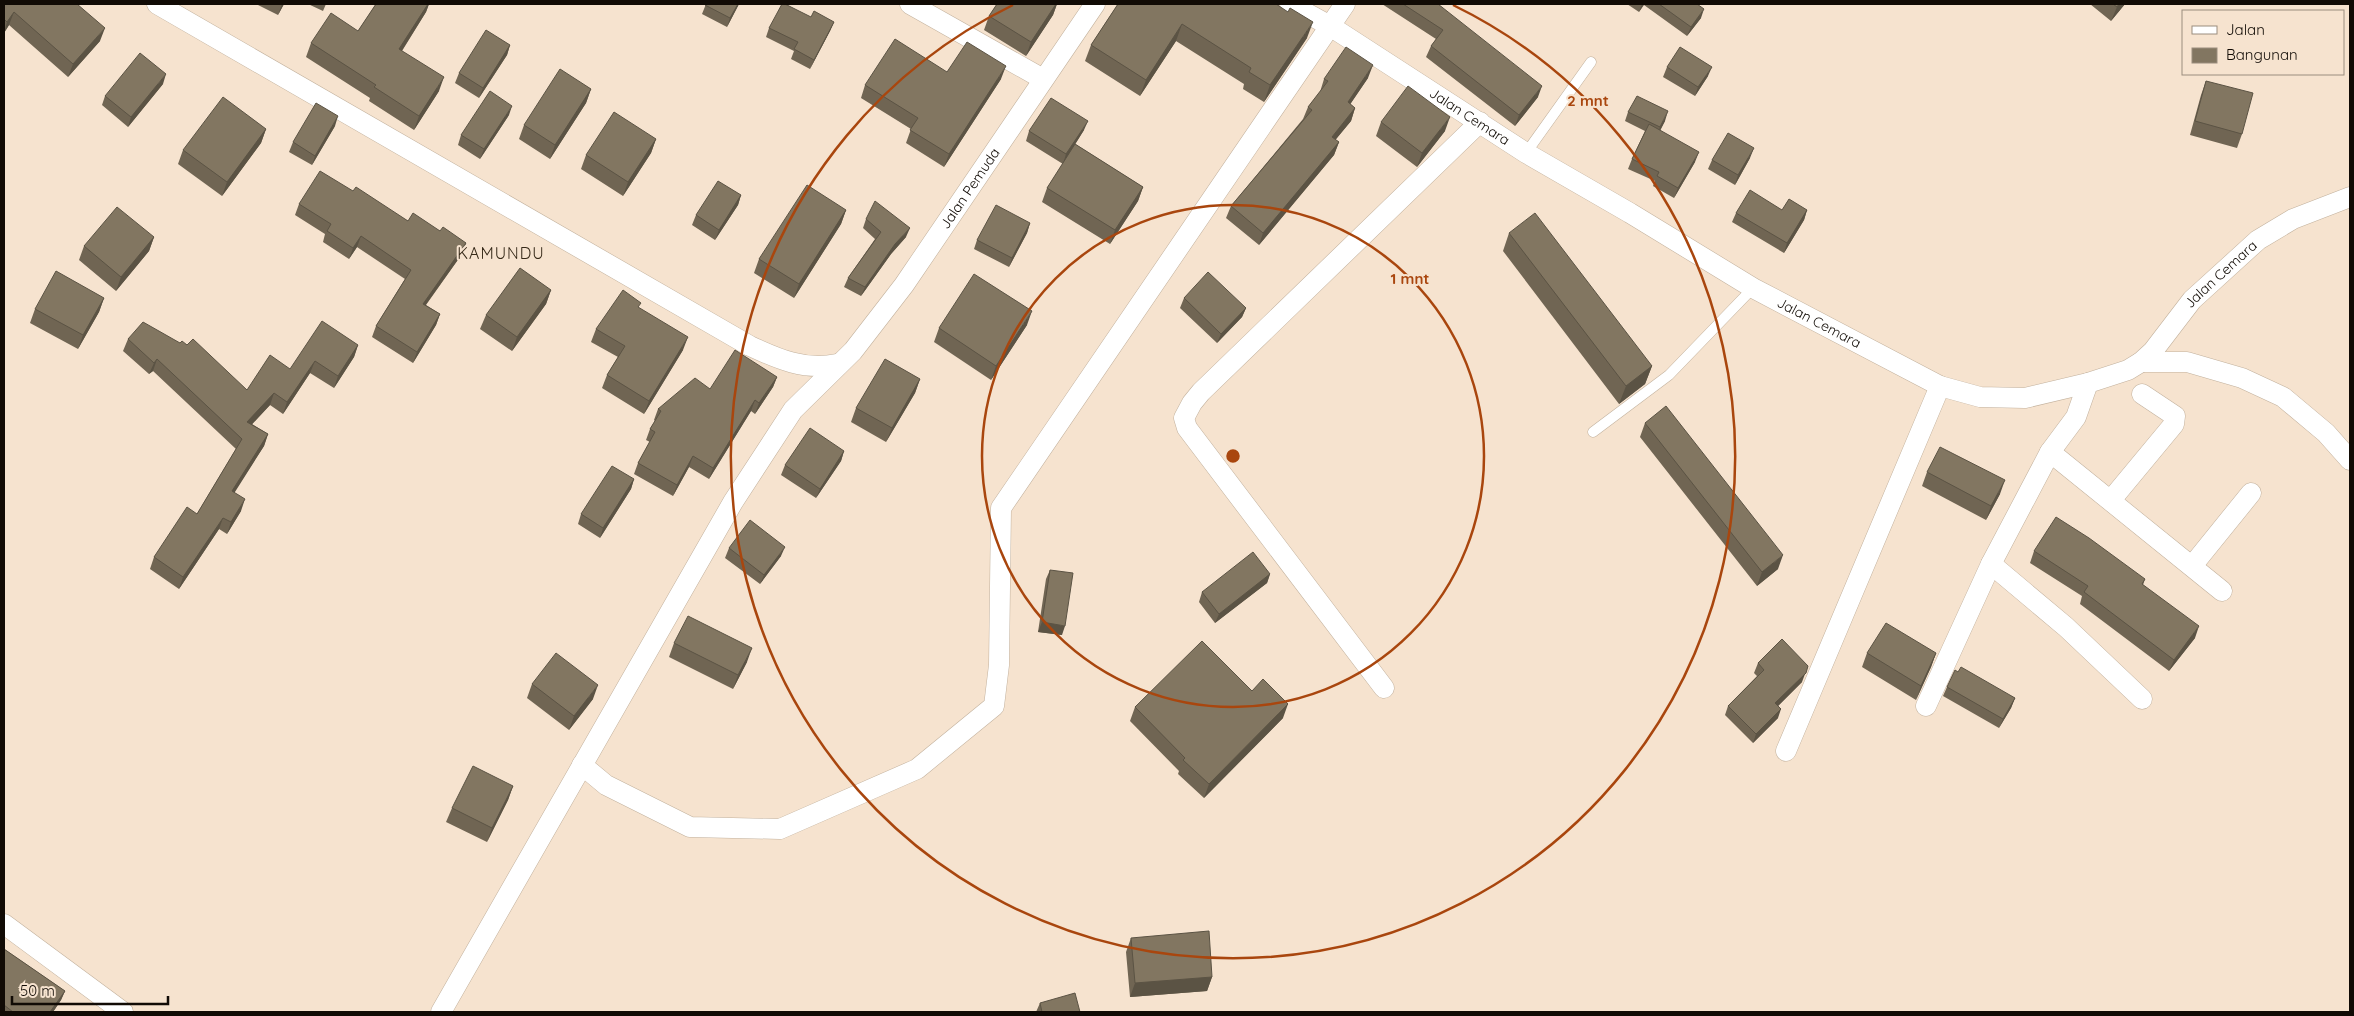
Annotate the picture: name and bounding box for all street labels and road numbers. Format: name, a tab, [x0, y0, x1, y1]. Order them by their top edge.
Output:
street label: Jalan Cemara	[1426, 84, 1513, 149]
street label: Jalan Pemuda	[936, 144, 1004, 232]
street label: Jalan Cemara	[2180, 236, 2261, 312]
street label: Jalan Cemara	[1774, 293, 1864, 352]

